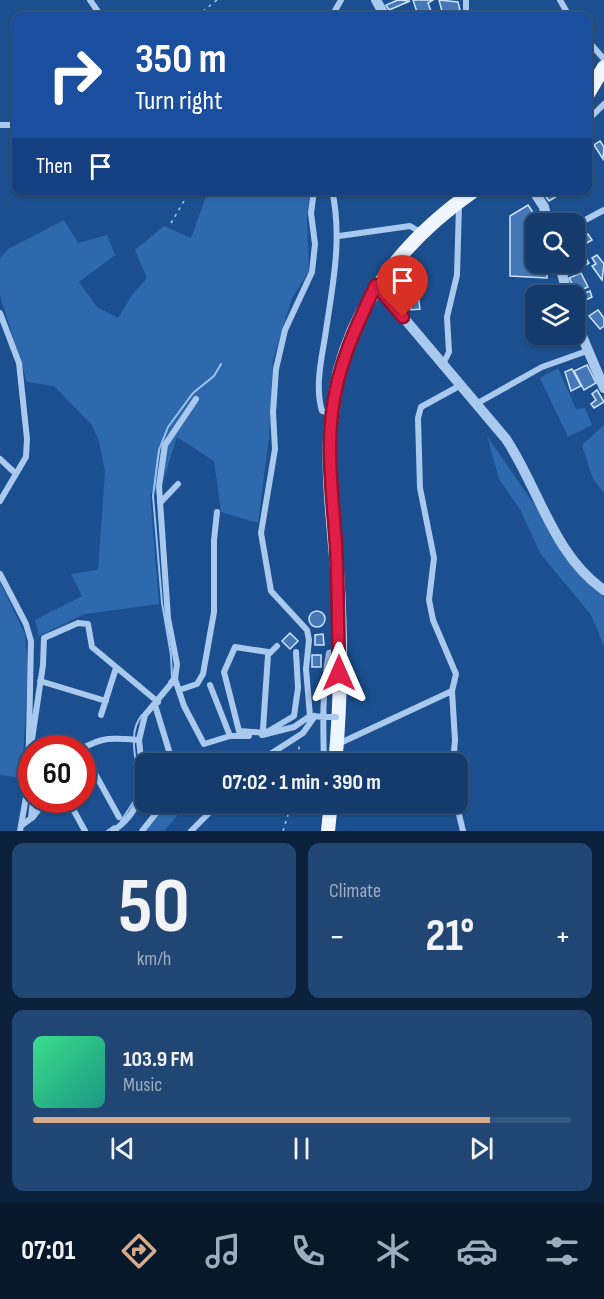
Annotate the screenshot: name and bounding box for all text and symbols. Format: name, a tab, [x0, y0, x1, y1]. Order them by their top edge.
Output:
text: 350 m	[135, 34, 227, 85]
icon: right	[36, 36, 114, 114]
text: Turn right	[135, 85, 222, 117]
icon: arrive	[84, 150, 117, 183]
text: Then	[36, 153, 72, 180]
map controls	[525, 213, 585, 345]
button: search	[525, 213, 585, 273]
pin	[377, 255, 428, 317]
icon: arrive	[386, 264, 419, 297]
button: layers	[525, 285, 585, 345]
position arrow	[307, 641, 371, 705]
speed limit sign: 60	[18, 735, 96, 813]
text: 07:02 · 1 min · 390 m	[222, 769, 381, 796]
text: 50	[118, 861, 190, 954]
text: Climate	[329, 879, 381, 903]
text: 21°	[426, 909, 474, 964]
text: −	[329, 917, 345, 957]
text: +	[555, 917, 571, 957]
text: km/h	[137, 947, 171, 971]
text: 103.9 FM	[123, 1046, 194, 1073]
text: Music	[123, 1073, 162, 1097]
icon: previous	[106, 1132, 139, 1165]
icon: pause	[285, 1132, 318, 1165]
icon: next	[465, 1132, 498, 1165]
icon: directions	[118, 1230, 160, 1272]
icon: music	[202, 1230, 244, 1272]
icon: phone	[287, 1230, 329, 1272]
icon: climate	[372, 1230, 414, 1272]
icon: car	[456, 1230, 498, 1272]
icon: filters	[541, 1230, 583, 1272]
text: 07:01	[21, 1235, 75, 1267]

